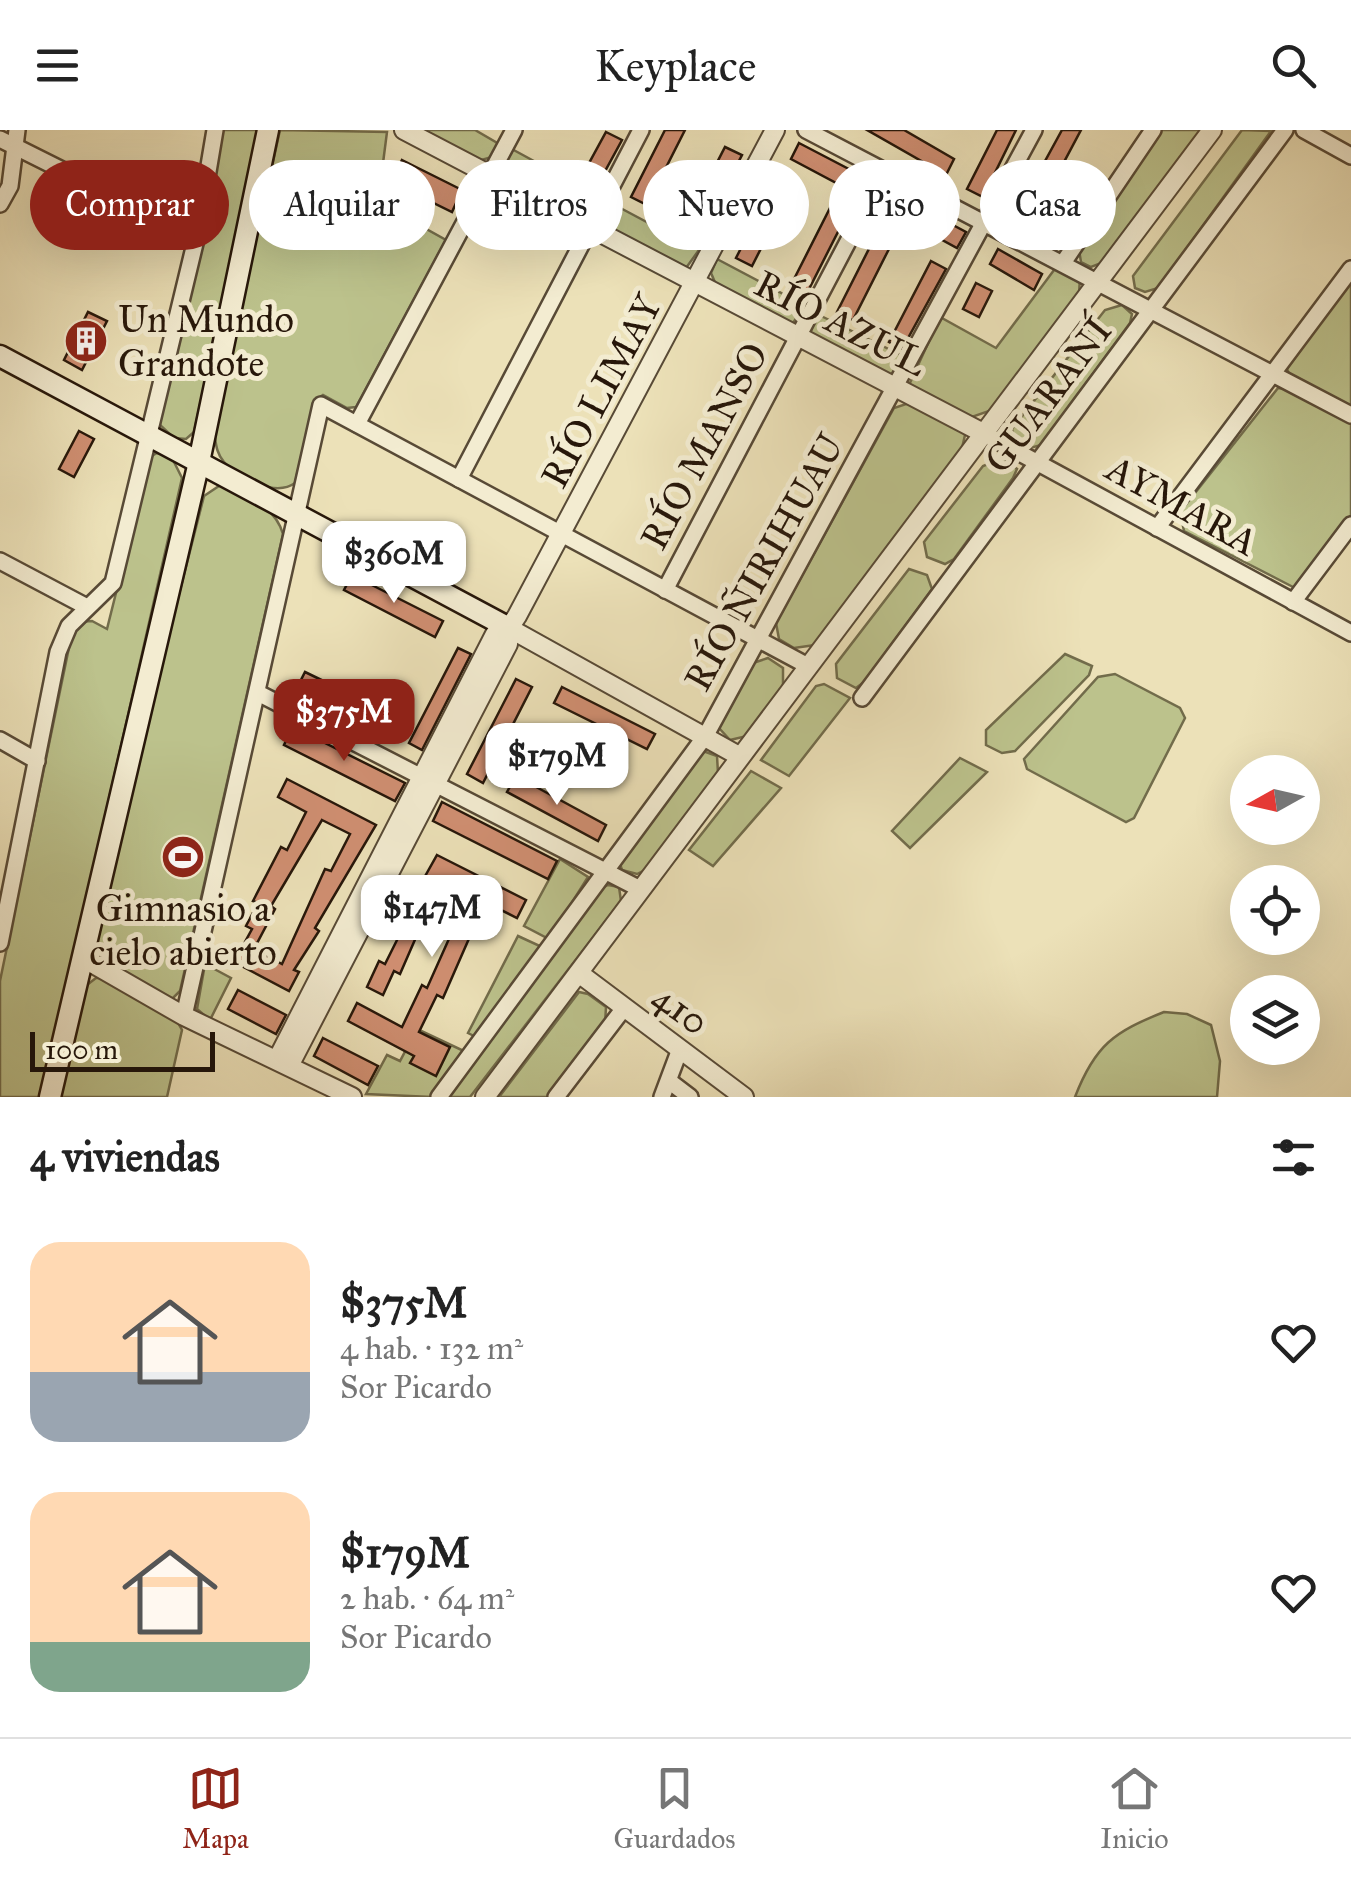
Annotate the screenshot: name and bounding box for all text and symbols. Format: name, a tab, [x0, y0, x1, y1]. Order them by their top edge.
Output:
icon: menu	[30, 38, 85, 93]
text: Keyplace	[594, 38, 757, 93]
icon: search	[1266, 38, 1321, 93]
chip: Comprar	[30, 160, 229, 250]
chip: Alquilar	[249, 160, 435, 250]
chip: Filtros	[455, 160, 623, 250]
chip: Nuevo	[643, 160, 809, 250]
chip: Piso	[829, 160, 960, 250]
chip: Casa	[980, 160, 1116, 250]
street label: RÍO AZUL	[747, 259, 935, 386]
street label: RÍO LIMAY	[530, 285, 671, 495]
place label: Un Mundo Grandote	[118, 296, 294, 386]
street label: GUARANÍ	[974, 307, 1122, 482]
building icon: Un Mundo Grandote	[63, 318, 109, 364]
street label: RÍO MANSO	[629, 334, 778, 557]
street label: RÍO ÑIRIHUAU	[673, 425, 854, 699]
street label: AYMARA	[1097, 444, 1266, 566]
pin: $360M	[324, 521, 464, 606]
text: $360M	[344, 534, 444, 573]
pin: $375M	[274, 679, 414, 764]
text: $375M	[296, 692, 392, 731]
pin: $179M	[487, 723, 627, 808]
text: $179M	[507, 736, 607, 775]
north arrow	[1230, 755, 1320, 845]
map controls	[1230, 755, 1320, 1065]
sports icon: Gimnasio a cielo abierto	[160, 834, 206, 880]
button: locate	[1230, 865, 1320, 955]
pin: $147M	[362, 875, 502, 960]
place label: Gimnasio a cielo abierto	[89, 885, 277, 975]
text: $147M	[383, 888, 481, 927]
street label: 410	[644, 973, 718, 1045]
button: layers	[1230, 975, 1320, 1065]
scale bar	[30, 1027, 215, 1071]
text: 100 m	[45, 1032, 118, 1067]
icon: filters	[1266, 1130, 1321, 1185]
text: 4 viviendas	[30, 1131, 220, 1183]
text: $375M	[340, 1277, 467, 1329]
icon: home	[110, 1282, 230, 1402]
icon: heart	[1266, 1315, 1321, 1370]
text: 4 hab. · 132 m²	[340, 1329, 523, 1368]
text: Sor Picardo	[340, 1368, 492, 1407]
text: $179M	[340, 1527, 470, 1579]
icon: home	[110, 1532, 230, 1652]
icon: heart	[1266, 1565, 1321, 1620]
text: 2 hab. · 64 m²	[340, 1579, 514, 1618]
text: Sor Picardo	[340, 1618, 492, 1657]
tab: Mapa	[182, 1761, 249, 1856]
tab: Guardados	[614, 1761, 736, 1856]
tab: Inicio	[1100, 1761, 1169, 1856]

